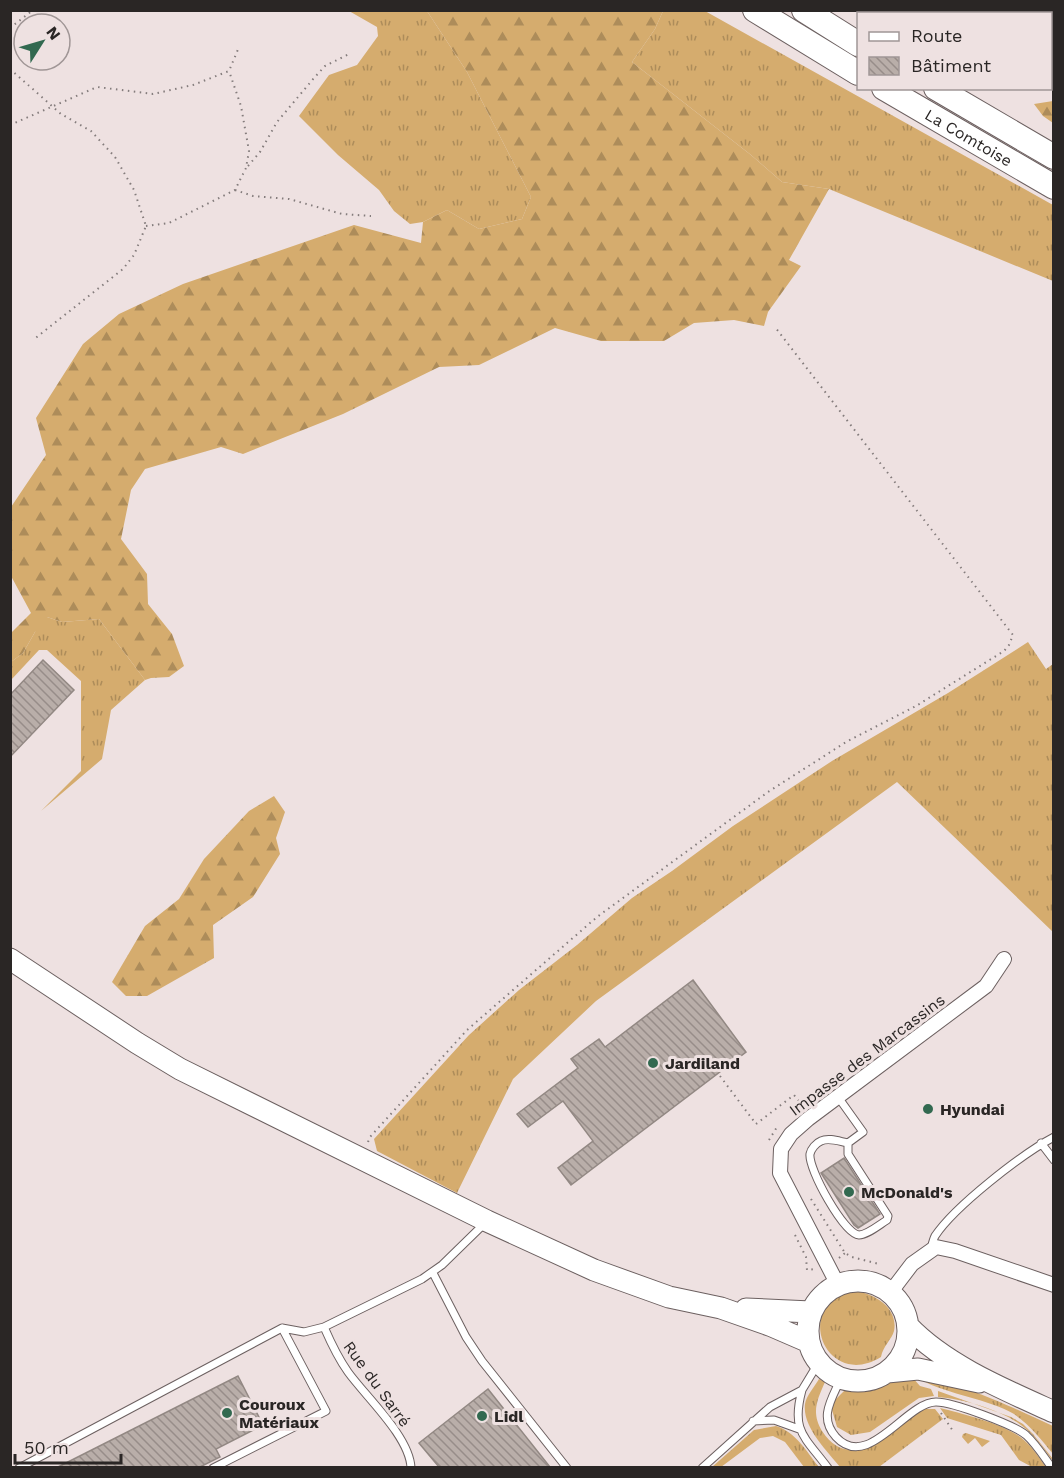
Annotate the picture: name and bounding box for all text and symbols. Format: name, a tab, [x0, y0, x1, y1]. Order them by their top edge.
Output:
north arrow	[12, 12, 72, 72]
legend	[857, 12, 1052, 90]
text: N	[42, 23, 65, 44]
text: Route	[911, 25, 963, 46]
text: Bâtiment	[911, 55, 991, 76]
street label: La Comtoise	[922, 105, 1016, 170]
street label: Impasse des Marcassins	[785, 990, 949, 1120]
place label: Jardiland	[665, 1054, 740, 1073]
marker: Jardiland	[646, 1056, 660, 1070]
place label: Hyundai	[940, 1100, 1005, 1119]
marker: Hyundai	[921, 1102, 935, 1116]
place label: McDonald's	[861, 1183, 953, 1202]
marker: McDonald's	[842, 1185, 856, 1199]
street label: Rue du Sarré	[339, 1337, 415, 1431]
place label: Couroux Matériaux	[239, 1395, 319, 1432]
marker: Couroux Matériaux	[220, 1406, 234, 1420]
place label: Lidl	[494, 1407, 524, 1426]
marker: Lidl	[475, 1409, 489, 1423]
scale bar	[15, 1427, 122, 1465]
text: 50 m	[24, 1437, 69, 1458]

